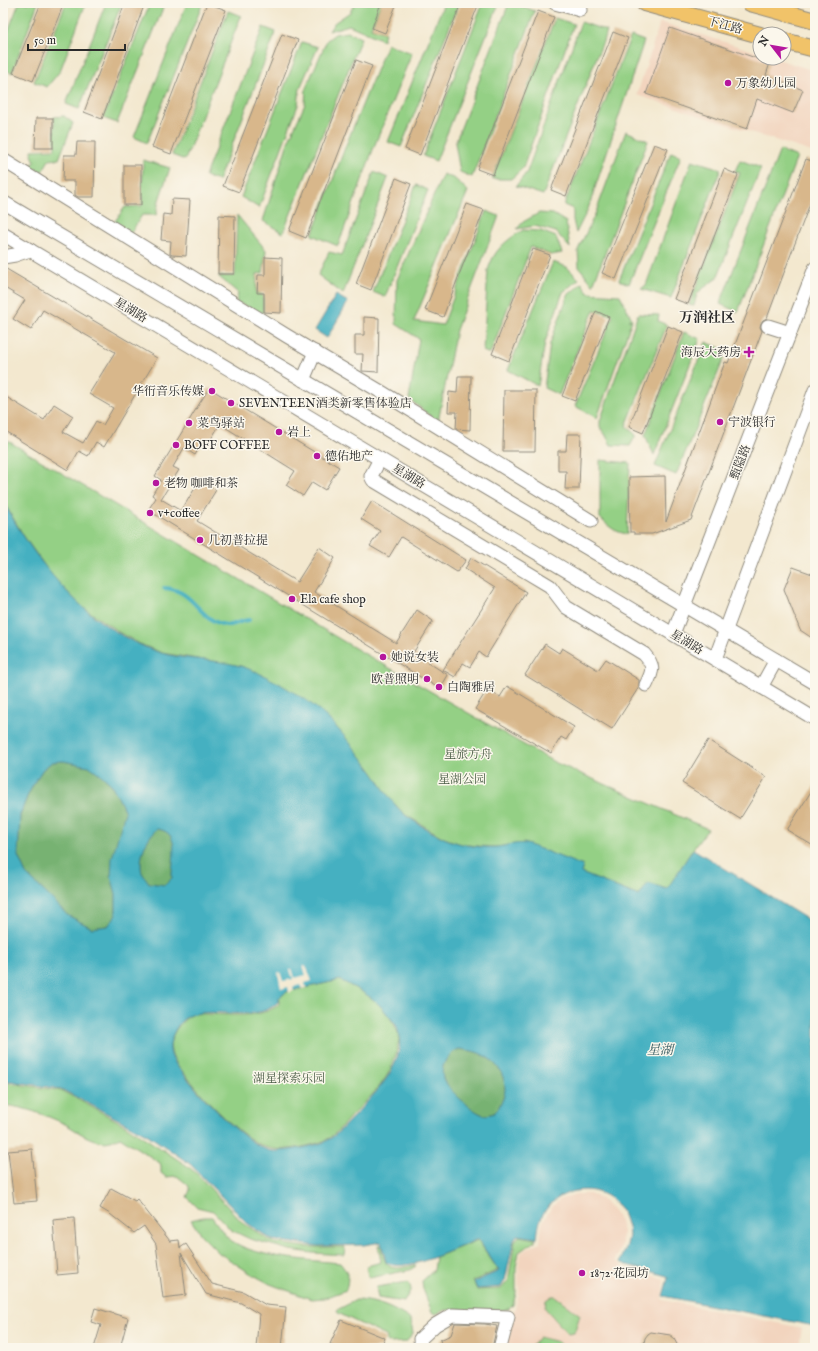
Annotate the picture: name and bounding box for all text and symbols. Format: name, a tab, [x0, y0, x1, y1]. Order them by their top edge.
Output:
street label: 下江路	[706, 14, 744, 37]
scale bar	[28, 26, 125, 52]
north arrow	[752, 26, 792, 66]
text: 50 m	[34, 33, 56, 48]
text: N	[755, 33, 773, 50]
place label: 万象幼儿园	[736, 76, 796, 91]
marker: 万象幼儿园	[723, 78, 733, 88]
street label: 星湖路	[111, 295, 150, 326]
district label: 万润社区	[679, 309, 735, 327]
place label: 海辰大药房	[681, 345, 741, 360]
marker: 海辰大药房	[744, 347, 754, 357]
place label: 华衎音乐传媒	[132, 384, 204, 399]
marker: 华衎音乐传媒	[207, 386, 217, 396]
place label: SEVENTEEN酒类新零售体验店	[239, 396, 412, 411]
marker: SEVENTEEN酒类新零售体验店	[226, 398, 236, 408]
place label: 宁波银行	[728, 415, 776, 430]
place label: 菜鸟驿站	[197, 416, 245, 431]
marker: 宁波银行	[715, 417, 725, 427]
marker: 菜鸟驿站	[184, 418, 194, 428]
place label: 岩上	[287, 425, 311, 440]
marker: 岩上	[274, 427, 284, 437]
place label: BOFF COFFEE	[184, 438, 270, 453]
marker: BOFF COFFEE	[171, 440, 181, 450]
street label: 甄隘路	[727, 443, 754, 482]
place label: 德佑地产	[325, 449, 373, 464]
marker: 德佑地产	[312, 451, 322, 461]
street label: 星湖路	[389, 461, 428, 492]
place label: 老物 咖啡和茶	[164, 476, 239, 491]
marker: 老物 咖啡和茶	[151, 478, 161, 488]
place label: v+coffee	[158, 506, 200, 521]
marker: v+coffee	[145, 508, 155, 518]
place label: 几初普拉提	[208, 533, 268, 548]
marker: 几初普拉提	[195, 535, 205, 545]
place label: Ela cafe shop	[300, 592, 366, 608]
marker: Ela cafe shop	[287, 594, 297, 604]
street label: 星湖路	[667, 627, 706, 658]
place label: 她说女装	[391, 650, 439, 665]
marker: 她说女装	[378, 652, 388, 662]
place label: 欧普照明	[371, 672, 419, 687]
marker: 欧普照明	[422, 674, 432, 684]
place label: 白陶雅居	[447, 680, 495, 695]
marker: 白陶雅居	[434, 682, 444, 692]
park label: 星旅方舟	[444, 747, 492, 762]
park label: 星湖公园	[438, 772, 486, 787]
water label: 星湖	[647, 1042, 675, 1059]
park label: 湖星探索乐园	[253, 1071, 325, 1086]
place label: 1872·花园坊	[590, 1266, 649, 1281]
marker: 1872·花园坊	[577, 1268, 587, 1278]

